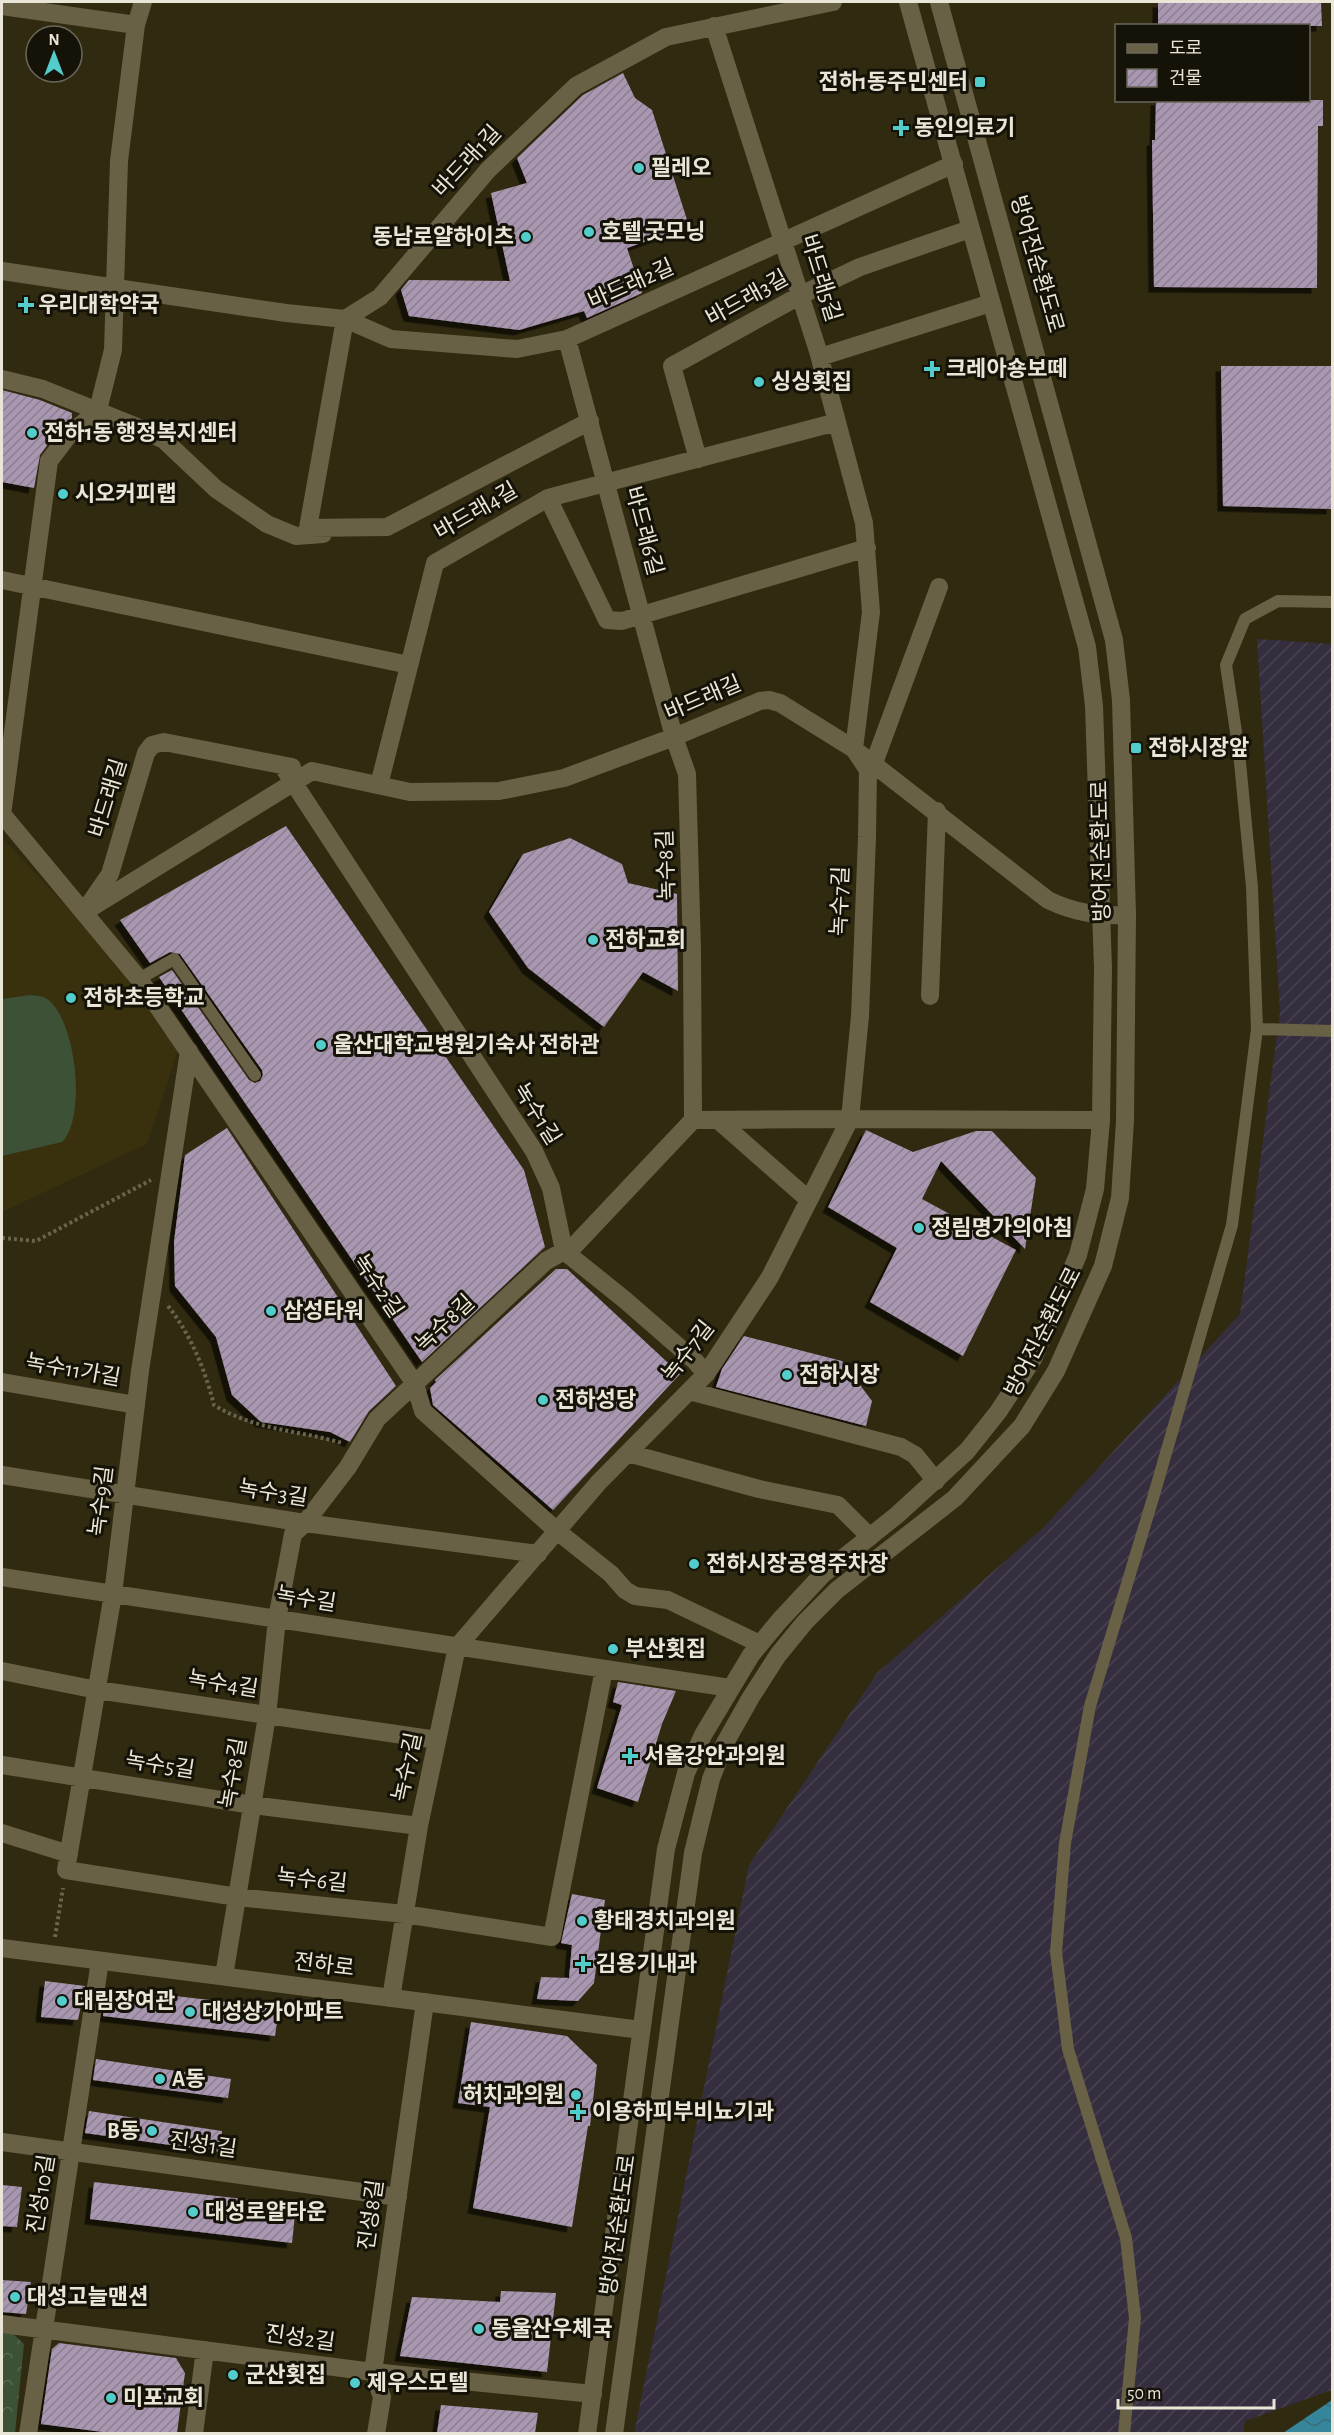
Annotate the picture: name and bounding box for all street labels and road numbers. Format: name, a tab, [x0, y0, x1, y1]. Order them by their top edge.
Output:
street label: 바드래1길	[428, 120, 505, 201]
street label: 방어진순환도로	[1007, 193, 1068, 335]
street label: 바드래5길	[797, 231, 846, 324]
street label: 바드래2길	[585, 255, 677, 313]
street label: 바드래3길	[702, 266, 792, 329]
street label: 바드래4길	[430, 478, 521, 543]
street label: 바드래6길	[622, 484, 667, 578]
street label: 바드래길	[661, 671, 745, 724]
street label: 바드래길	[85, 756, 130, 840]
street label: 방어진순환도로	[1088, 780, 1113, 922]
street label: 녹수8길	[653, 829, 678, 901]
street label: 녹수7길	[827, 866, 852, 936]
street label: 녹수1길	[510, 1079, 565, 1149]
street label: 녹수2길	[349, 1250, 408, 1321]
street label: 방어진순환도로	[1000, 1263, 1085, 1400]
street label: 녹수8길	[411, 1290, 479, 1355]
street label: 녹수7길	[657, 1316, 718, 1385]
street label: 녹수11가길	[24, 1350, 122, 1389]
street label: 녹수9길	[85, 1464, 116, 1538]
street label: 녹수3길	[237, 1476, 309, 1509]
street label: 녹수길	[274, 1582, 338, 1615]
street label: 녹수4길	[186, 1667, 260, 1700]
street label: 녹수7길	[388, 1730, 425, 1803]
street label: 녹수8길	[215, 1736, 250, 1810]
street label: 녹수5길	[124, 1748, 196, 1781]
street label: 녹수6길	[276, 1864, 349, 1895]
street label: 전하로	[293, 1949, 356, 1980]
street label: 진성1길	[168, 2128, 238, 2161]
street label: 진성10길	[23, 2153, 58, 2235]
street label: 방어진순환도로	[596, 2153, 639, 2297]
street label: 진성8길	[354, 2178, 387, 2252]
street label: 진성2길	[263, 2321, 337, 2354]

